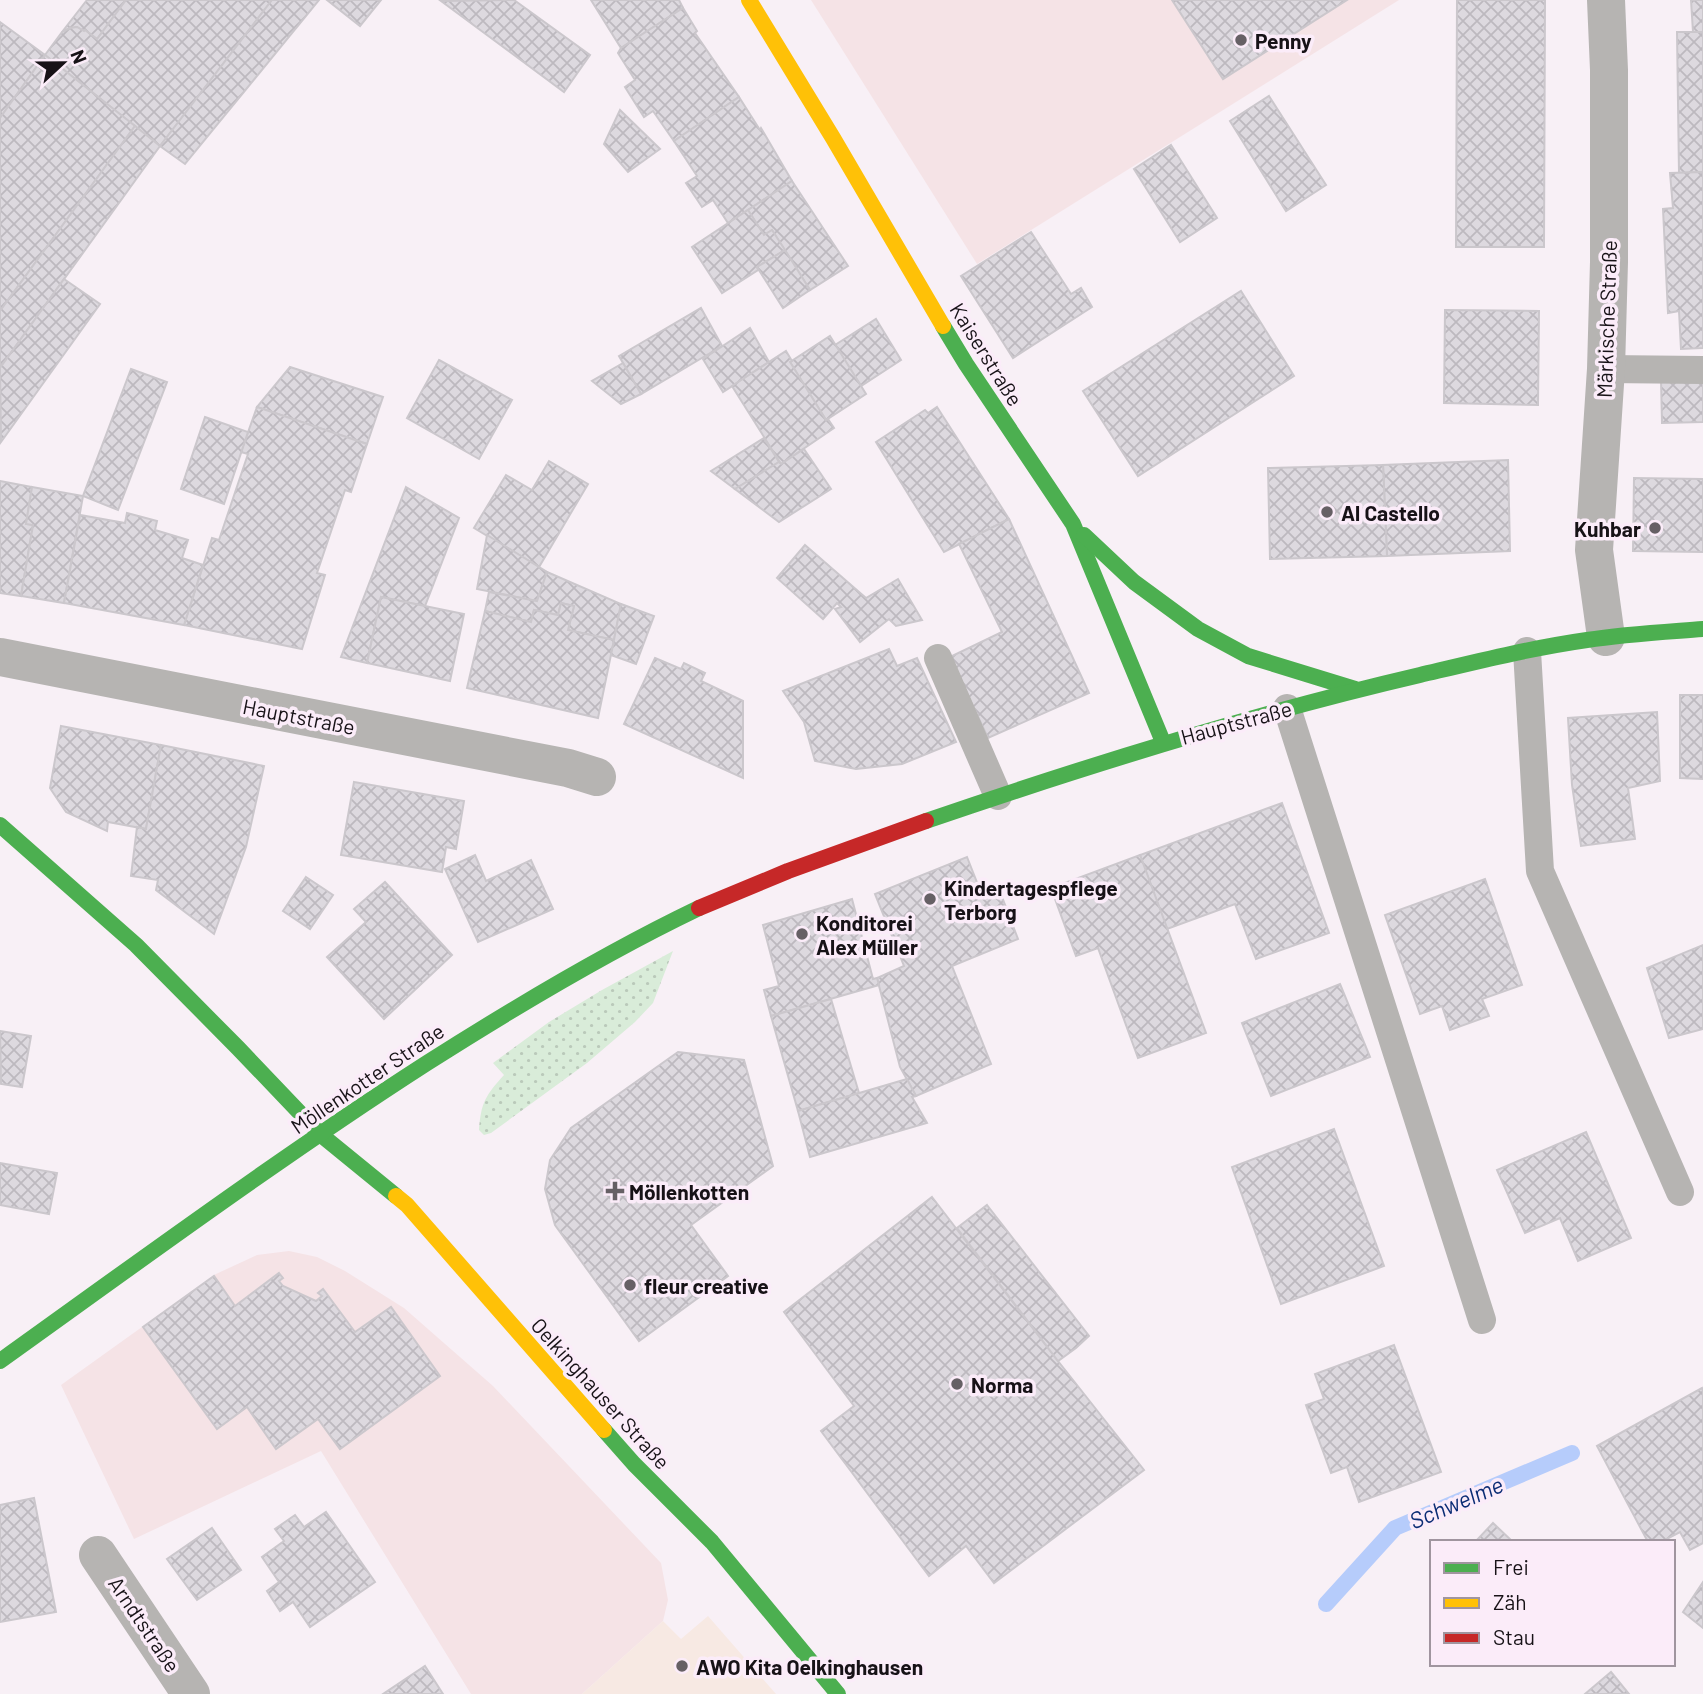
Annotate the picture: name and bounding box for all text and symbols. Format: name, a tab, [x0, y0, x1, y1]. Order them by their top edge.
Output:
north arrow	[28, 28, 98, 98]
place label: Penny	[1255, 28, 1312, 53]
marker: Penny	[1233, 32, 1249, 48]
text: N	[66, 46, 92, 67]
street label: Märkische Straße	[1591, 240, 1621, 398]
street label: Kaiserstraße	[945, 298, 1029, 410]
place label: Al Castello	[1341, 500, 1440, 525]
marker: Al Castello	[1319, 504, 1335, 520]
place label: Kuhbar	[1574, 516, 1641, 541]
marker: Kuhbar	[1647, 520, 1663, 536]
street label: Hauptstraße	[241, 693, 357, 739]
street label: Hauptstraße	[1178, 695, 1294, 749]
place label: Kindertagespflege Terborg	[944, 875, 1118, 924]
marker: Kindertagespflege Terborg	[922, 891, 938, 907]
place label: Konditorei Alex Müller	[816, 910, 918, 959]
marker: Konditorei Alex Müller	[794, 926, 810, 942]
street label: Möllenkotter Straße	[286, 1018, 448, 1138]
place label: Möllenkotten	[629, 1179, 749, 1204]
marker: Möllenkotten	[607, 1183, 623, 1199]
place label: fleur creative	[644, 1273, 769, 1298]
marker: fleur creative	[622, 1277, 638, 1293]
street label: Oelkinghauser Straße	[526, 1312, 676, 1474]
place label: Norma	[971, 1372, 1033, 1397]
marker: Norma	[949, 1376, 965, 1392]
water label: Schwelme	[1405, 1470, 1507, 1534]
legend	[1430, 1540, 1675, 1666]
text: Frei	[1493, 1554, 1529, 1579]
street label: Arndtstraße	[104, 1572, 186, 1676]
text: Zäh	[1493, 1589, 1527, 1614]
text: Stau	[1493, 1624, 1535, 1649]
place label: AWO Kita Oelkinghausen	[696, 1654, 923, 1679]
marker: AWO Kita Oelkinghausen	[674, 1658, 690, 1674]

